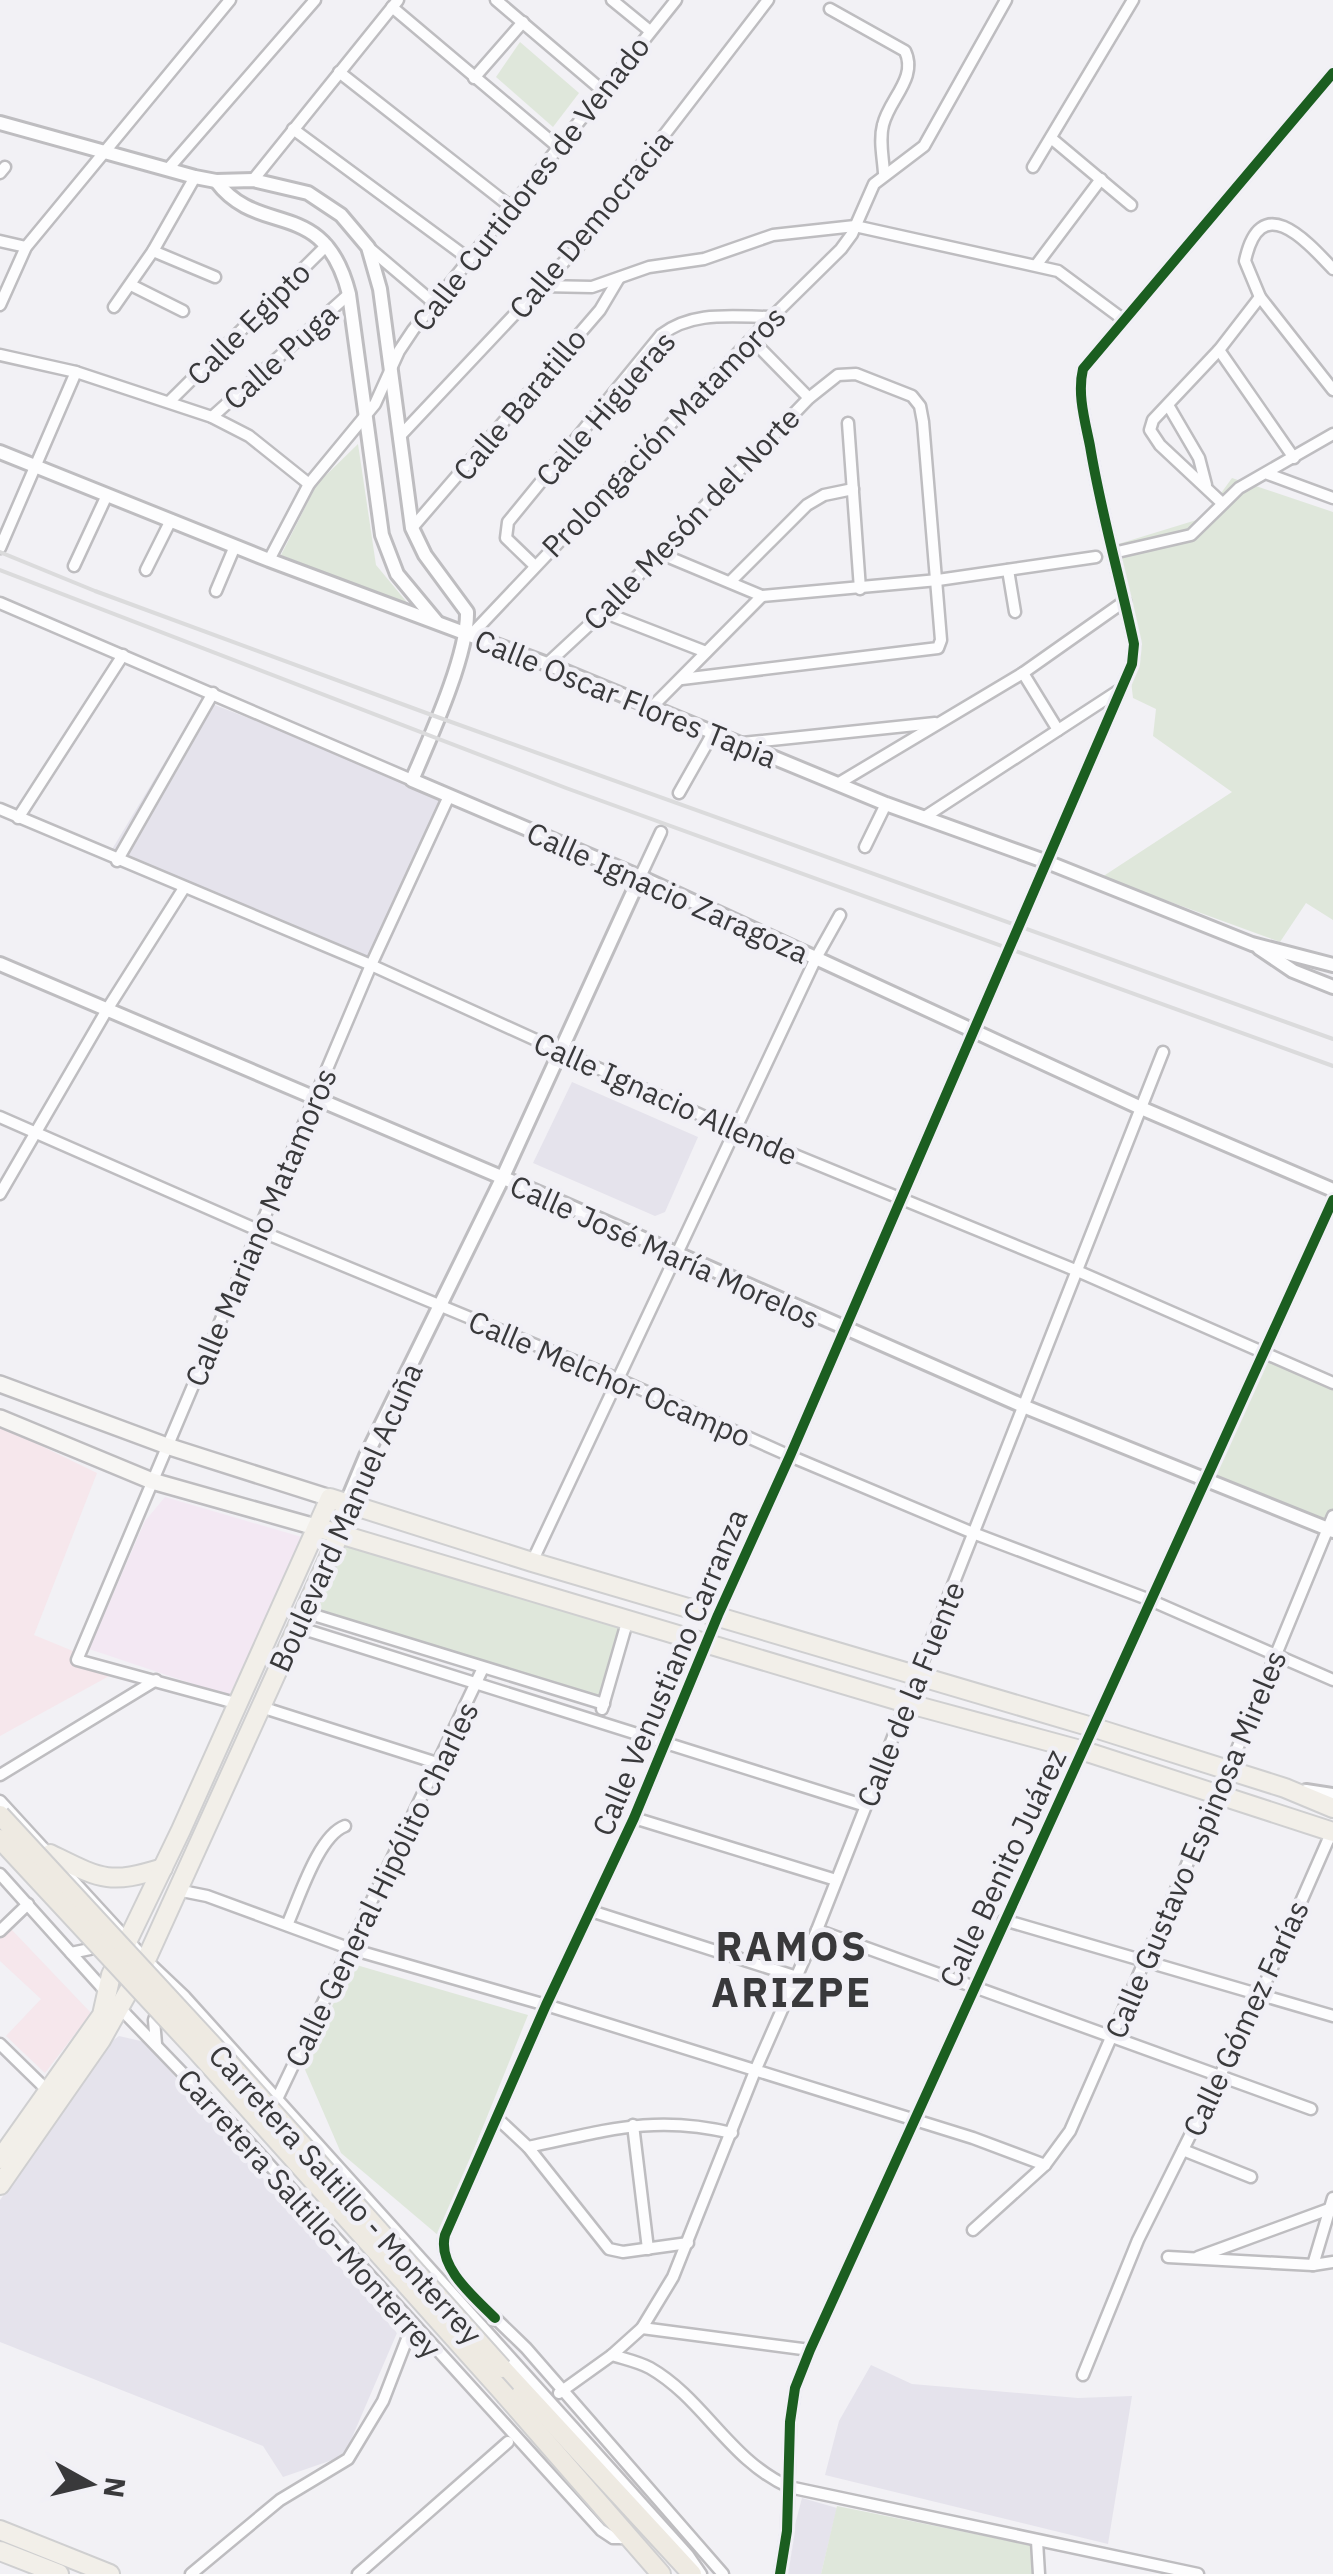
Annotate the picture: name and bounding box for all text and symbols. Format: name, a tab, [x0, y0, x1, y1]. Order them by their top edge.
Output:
street label: Calle Curtidores de Venado	[402, 27, 658, 339]
street label: Calle Democracia	[500, 122, 680, 326]
street label: Calle Egipto	[178, 253, 318, 393]
street label: Calle Puga	[214, 294, 346, 418]
street label: Prolongación Matamoros	[533, 297, 793, 565]
street label: Calle Baratillo	[444, 319, 594, 489]
street label: Calle Higueras	[527, 322, 683, 494]
street label: Calle Mesón del Norte	[574, 398, 808, 638]
street label: Calle Oscar Flores Tapia	[469, 620, 783, 776]
street label: Calle Ignacio Zaragoza	[521, 812, 815, 972]
street label: Calle Ignacio Allende	[528, 1022, 804, 1174]
street label: Calle Mariano Matamoros	[175, 1062, 345, 1392]
street label: Calle José María Morelos	[504, 1165, 826, 1337]
street label: Calle Melchor Ocampo	[463, 1301, 757, 1455]
street label: Boulevard Manuel Acuña	[259, 1356, 431, 1678]
street label: Calle Venustiano Carranza	[582, 1503, 756, 1841]
street label: Calle de la Fuente	[847, 1575, 973, 1813]
street label: Calle Gustavo Espinosa Mireles	[1095, 1644, 1295, 2044]
street label: Calle General Hipólito Charles	[275, 1695, 487, 2073]
street label: Calle Benito Juárez	[930, 1743, 1074, 1993]
street label: Calle Gómez Farías	[1173, 1894, 1317, 2142]
district label: RAMOS ARIZPE	[711, 1920, 873, 2018]
street label: Carretera Saltillo - Monterrey	[201, 2036, 491, 2352]
street label: Carretera Saltillo-Monterrey	[169, 2060, 451, 2366]
north arrow	[40, 2434, 140, 2534]
text: N	[96, 2475, 135, 2500]

